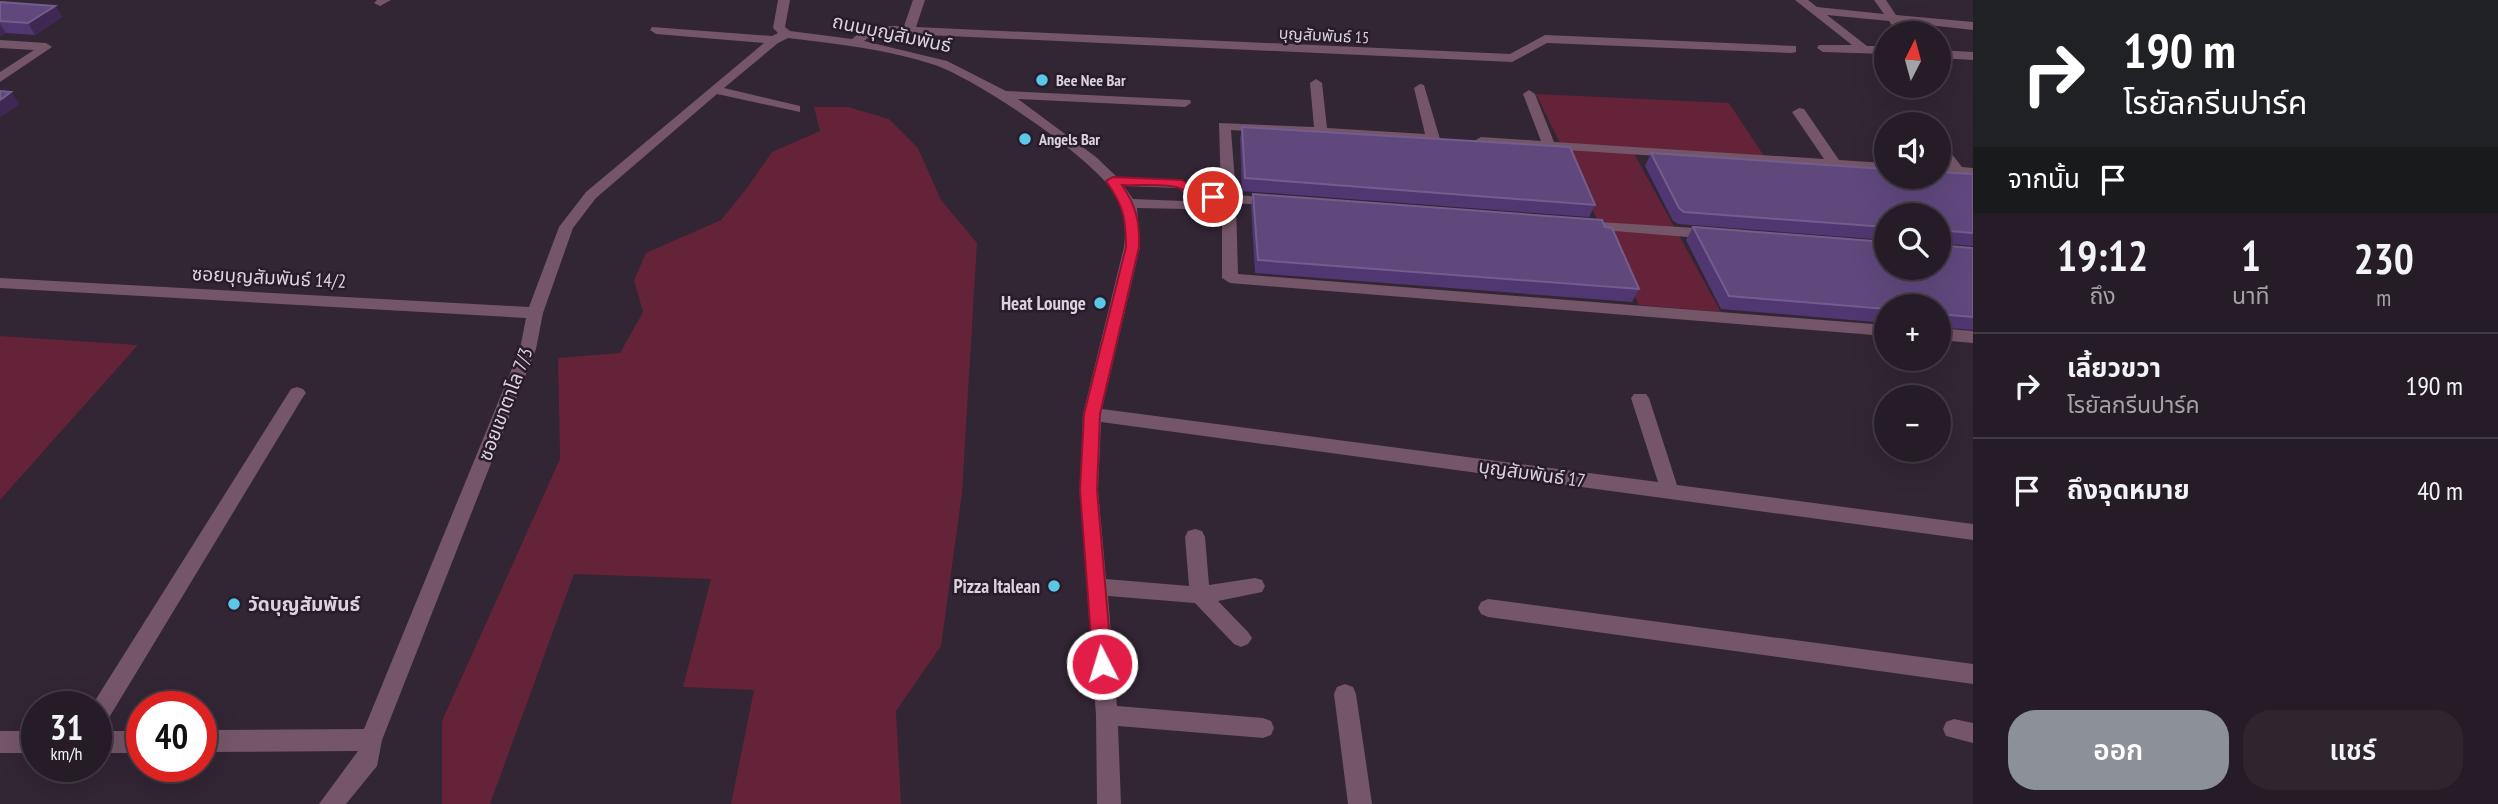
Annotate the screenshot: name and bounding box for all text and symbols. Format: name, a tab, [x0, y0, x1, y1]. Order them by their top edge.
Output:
street label: ถนนบุญสัมพันธ์	[830, 9, 954, 57]
text: 190 m	[2123, 18, 2236, 82]
north arrow	[1874, 21, 1951, 98]
map controls	[1874, 21, 1951, 462]
street label: บุญสัมพันธ์ 15	[1278, 23, 1370, 47]
icon: right	[2008, 28, 2099, 119]
place label: Bee Nee Bar	[1056, 70, 1126, 90]
marker: Bee Nee Bar	[1034, 72, 1050, 88]
text: โรยัลกรีนปาร์ค	[2123, 81, 2307, 123]
button: sound	[1874, 112, 1951, 189]
place label: Angels Bar	[1038, 129, 1100, 149]
marker: Angels Bar	[1017, 131, 1033, 147]
icon: arrive	[2094, 161, 2132, 199]
text: จากนั้น	[2008, 162, 2080, 195]
pin	[1183, 167, 1243, 227]
icon: arrive	[1194, 178, 1232, 216]
button: search	[1874, 203, 1951, 280]
text: 19:12	[2057, 228, 2148, 283]
text: 1	[2241, 228, 2261, 283]
text: 230	[2354, 231, 2414, 286]
street label: ซอยบุญสัมพันธ์ 14/2	[191, 261, 347, 293]
text: ถึง	[2089, 281, 2116, 310]
text: นาที	[2232, 281, 2270, 310]
text: m	[2376, 283, 2391, 312]
place label: Heat Lounge	[1001, 291, 1086, 315]
button: +	[1874, 294, 1951, 371]
marker: Heat Lounge	[1092, 295, 1108, 311]
street label: ซอยเขาตาโล 7/3	[472, 344, 538, 464]
text: เลี้ยวขวา	[2067, 351, 2161, 384]
icon: right	[2008, 367, 2046, 405]
text: 190 m	[2405, 369, 2463, 402]
button: −	[1874, 385, 1951, 462]
text: โรยัลกรีนปาร์ค	[2067, 390, 2200, 419]
street label: บุญสัมพันธ์ 17	[1477, 454, 1587, 492]
icon: arrive	[2008, 472, 2046, 510]
text: ถึงจุดหมาย	[2067, 473, 2190, 506]
text: 40 m	[2417, 474, 2463, 507]
place label: Pizza Italean	[953, 574, 1040, 598]
marker: Pizza Italean	[1046, 578, 1062, 594]
place label: วัดบุญสัมพันธ์	[248, 592, 360, 616]
marker: วัดบุญสัมพันธ์	[226, 596, 242, 612]
position arrow	[1065, 627, 1139, 701]
speed limit sign: 40	[126, 691, 217, 782]
text: 31	[50, 704, 83, 750]
button: ออก	[2008, 710, 2229, 790]
button: แชร์	[2243, 710, 2463, 790]
text: km/h	[51, 742, 82, 765]

